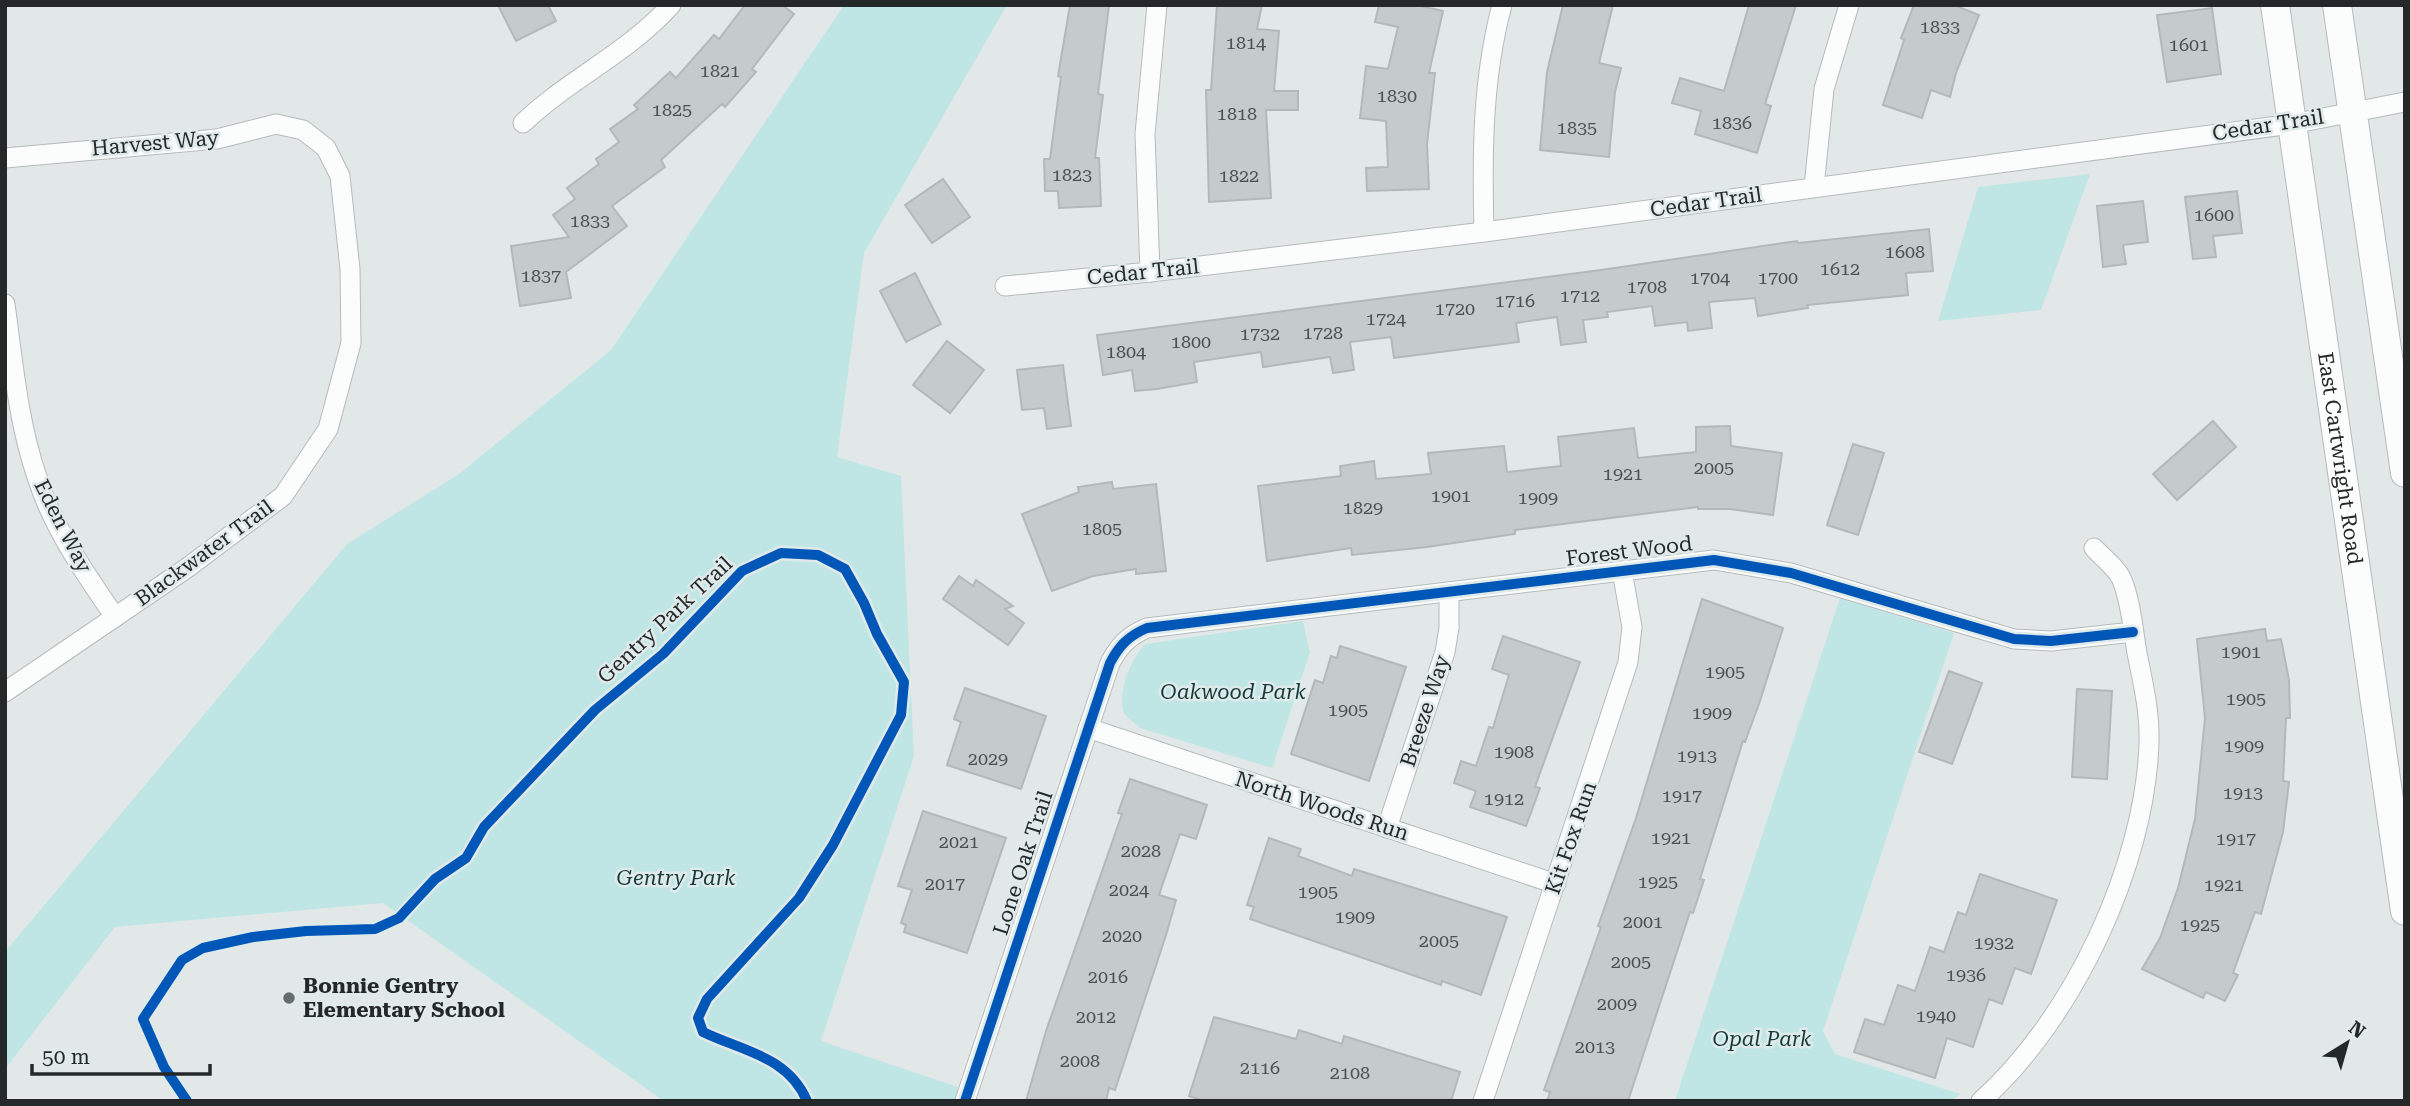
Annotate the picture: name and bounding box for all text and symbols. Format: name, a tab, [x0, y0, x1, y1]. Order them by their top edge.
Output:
house number: 1833	[1920, 16, 1960, 37]
house number: 1814	[1226, 32, 1266, 53]
house number: 1601	[2169, 34, 2209, 55]
house number: 1821	[700, 60, 740, 81]
house number: 1830	[1377, 85, 1417, 106]
house number: 1825	[652, 99, 692, 120]
house number: 1818	[1217, 103, 1257, 124]
street label: Cedar Trail	[2211, 104, 2326, 146]
house number: 1836	[1712, 112, 1752, 133]
house number: 1835	[1557, 117, 1597, 138]
street label: Harvest Way	[90, 125, 220, 161]
house number: 1823	[1052, 164, 1092, 185]
house number: 1822	[1219, 165, 1259, 186]
street label: Cedar Trail	[1649, 182, 1764, 222]
house number: 1600	[2194, 204, 2234, 225]
house number: 1833	[570, 210, 610, 231]
house number: 1608	[1885, 241, 1925, 262]
street label: Cedar Trail	[1086, 254, 1201, 290]
house number: 1612	[1820, 258, 1860, 279]
house number: 1837	[521, 265, 561, 286]
house number: 1704	[1690, 267, 1730, 288]
house number: 1700	[1758, 267, 1798, 288]
house number: 1708	[1627, 276, 1667, 297]
house number: 1712	[1560, 285, 1600, 306]
house number: 1716	[1495, 290, 1535, 311]
house number: 1720	[1435, 298, 1475, 319]
house number: 1724	[1366, 308, 1406, 329]
house number: 1728	[1303, 322, 1343, 343]
house number: 1732	[1240, 323, 1280, 344]
house number: 1800	[1171, 331, 1211, 352]
house number: 1804	[1106, 341, 1146, 362]
street label: East Cartwright Road	[2313, 350, 2367, 567]
house number: 2005	[1694, 457, 1734, 478]
house number: 1921	[1603, 463, 1643, 484]
street label: Eden Way	[29, 476, 97, 577]
house number: 1901	[1431, 485, 1471, 506]
house number: 1909	[1518, 487, 1558, 508]
street label: Blackwater Trail	[130, 495, 278, 611]
house number: 1829	[1343, 497, 1383, 518]
house number: 1805	[1082, 518, 1122, 539]
street label: Forest Wood	[1564, 531, 1694, 571]
street label: Gentry Park Trail	[593, 551, 737, 688]
house number: 1901	[2221, 641, 2261, 662]
street label: Breeze Way	[1396, 652, 1455, 770]
house number: 1905	[1705, 661, 1745, 682]
park label: Oakwood Park	[1160, 680, 1306, 704]
house number: 1905	[2226, 688, 2266, 709]
house number: 1905	[1328, 699, 1368, 720]
house number: 1909	[1692, 702, 1732, 723]
house number: 1909	[2224, 735, 2264, 756]
house number: 1908	[1494, 741, 1534, 762]
house number: 1913	[1677, 745, 1717, 766]
house number: 2029	[968, 748, 1008, 769]
street label: North Woods Run	[1232, 767, 1412, 846]
street label: Kit Fox Run	[1541, 778, 1602, 898]
house number: 1913	[2223, 782, 2263, 803]
house number: 1917	[1662, 785, 1702, 806]
street label: Lone Oak Trail	[988, 788, 1058, 938]
house number: 1912	[1484, 788, 1524, 809]
house number: 1921	[1651, 827, 1691, 848]
house number: 1917	[2216, 828, 2256, 849]
house number: 2021	[939, 831, 979, 852]
house number: 2028	[1121, 840, 1161, 861]
park label: Gentry Park	[617, 866, 736, 890]
house number: 1925	[1638, 871, 1678, 892]
house number: 2017	[925, 873, 965, 894]
house number: 1921	[2204, 874, 2244, 895]
house number: 2024	[1109, 879, 1149, 900]
house number: 1905	[1298, 881, 1338, 902]
house number: 1909	[1335, 906, 1375, 927]
house number: 2001	[1623, 911, 1663, 932]
house number: 1925	[2180, 914, 2220, 935]
house number: 2020	[1102, 925, 1142, 946]
house number: 2005	[1419, 930, 1459, 951]
house number: 1932	[1974, 932, 2014, 953]
house number: 2005	[1611, 951, 1651, 972]
house number: 1936	[1946, 964, 1986, 985]
house number: 2016	[1088, 966, 1128, 987]
place label: Bonnie Gentry Elementary School	[303, 974, 505, 1022]
marker: Bonnie Gentry Elementary School	[281, 990, 297, 1006]
house number: 2009	[1597, 993, 1637, 1014]
house number: 1940	[1916, 1005, 1956, 1026]
house number: 2012	[1076, 1006, 1116, 1027]
north arrow	[2312, 1008, 2382, 1078]
text: N	[2344, 1016, 2370, 1044]
park label: Opal Park	[1713, 1027, 1812, 1051]
scale bar	[32, 1032, 210, 1076]
house number: 2013	[1575, 1036, 1615, 1057]
text: 50 m	[42, 1045, 90, 1069]
house number: 2008	[1060, 1050, 1100, 1071]
house number: 2116	[1240, 1057, 1280, 1078]
house number: 2108	[1330, 1062, 1370, 1083]

